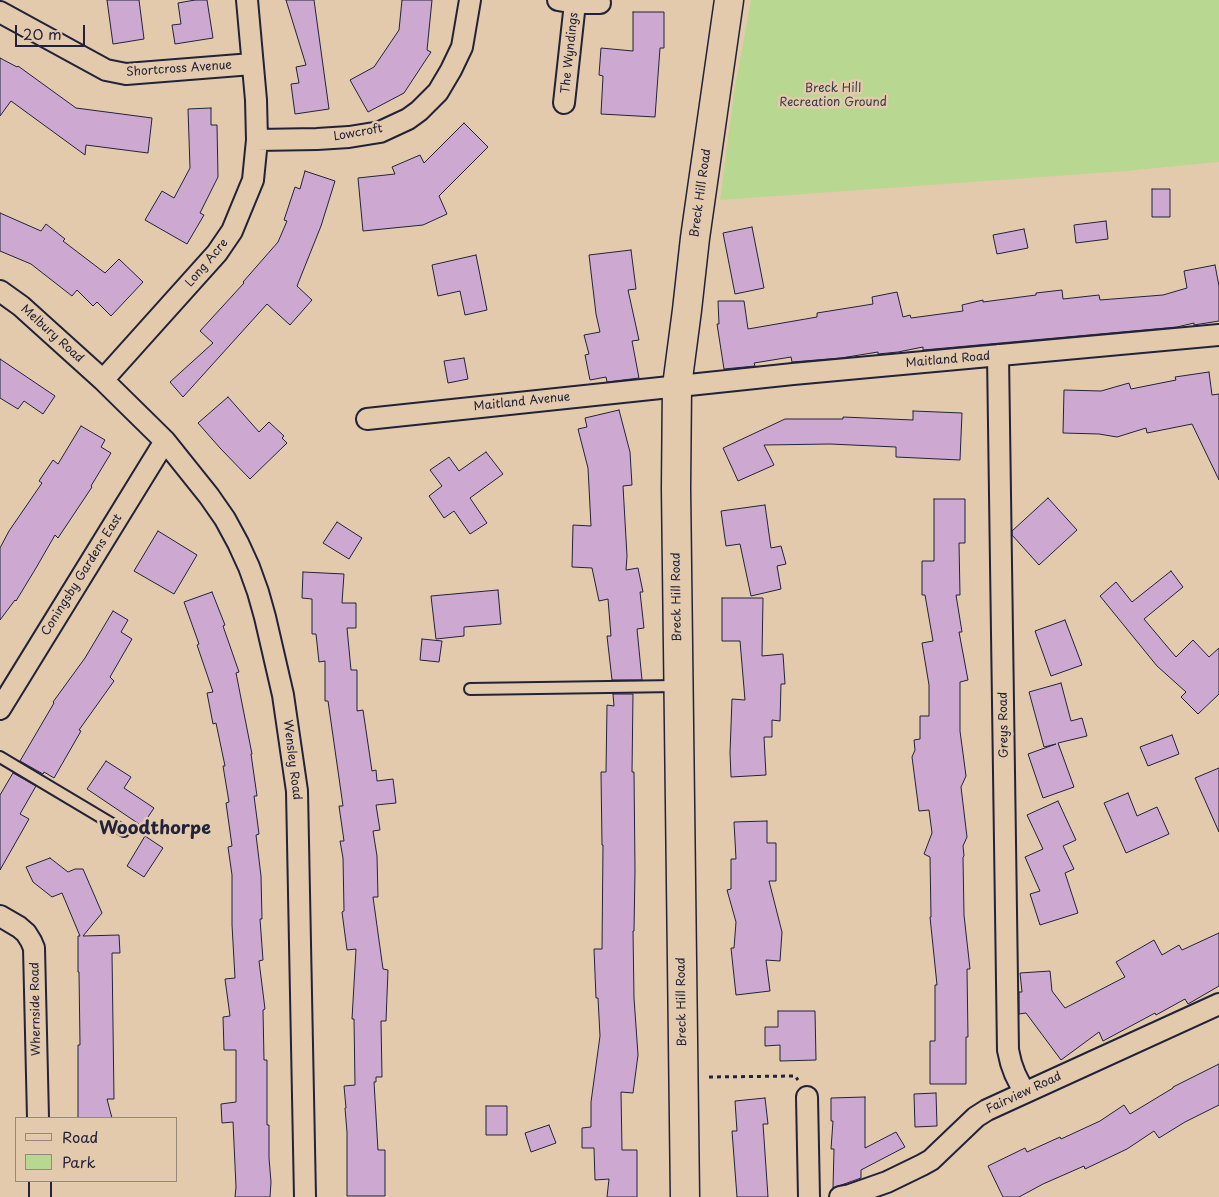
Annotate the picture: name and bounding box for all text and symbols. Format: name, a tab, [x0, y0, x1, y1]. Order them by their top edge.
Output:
street label: The Wyndings	[559, 12, 581, 94]
scale bar	[18, 15, 88, 47]
text: 20 m	[23, 22, 62, 45]
street label: Shortcross Avenue	[126, 58, 232, 80]
park label: Breck Hill Recreation Ground	[779, 82, 887, 110]
street label: Lowcroft	[332, 122, 384, 144]
street label: Breck Hill Road	[688, 148, 714, 238]
street label: Long Acre	[183, 236, 231, 290]
street label: Melbury Road	[18, 302, 86, 366]
street label: Maitland Road	[905, 349, 991, 371]
street label: Maitland Avenue	[473, 390, 571, 414]
street label: Coningsby Gardens East	[39, 512, 125, 638]
street label: Breck Hill Road	[669, 552, 685, 642]
street label: Greys Road	[996, 692, 1012, 758]
street label: Wensley Road	[280, 719, 304, 801]
district label: Woodthorpe	[99, 818, 211, 840]
street label: Breck Hill Road	[674, 957, 690, 1047]
street label: Whernside Road	[28, 962, 44, 1056]
street label: Fairview Road	[984, 1069, 1064, 1117]
legend	[15, 1117, 178, 1182]
text: Road	[62, 1125, 98, 1148]
text: Park	[62, 1150, 96, 1173]

